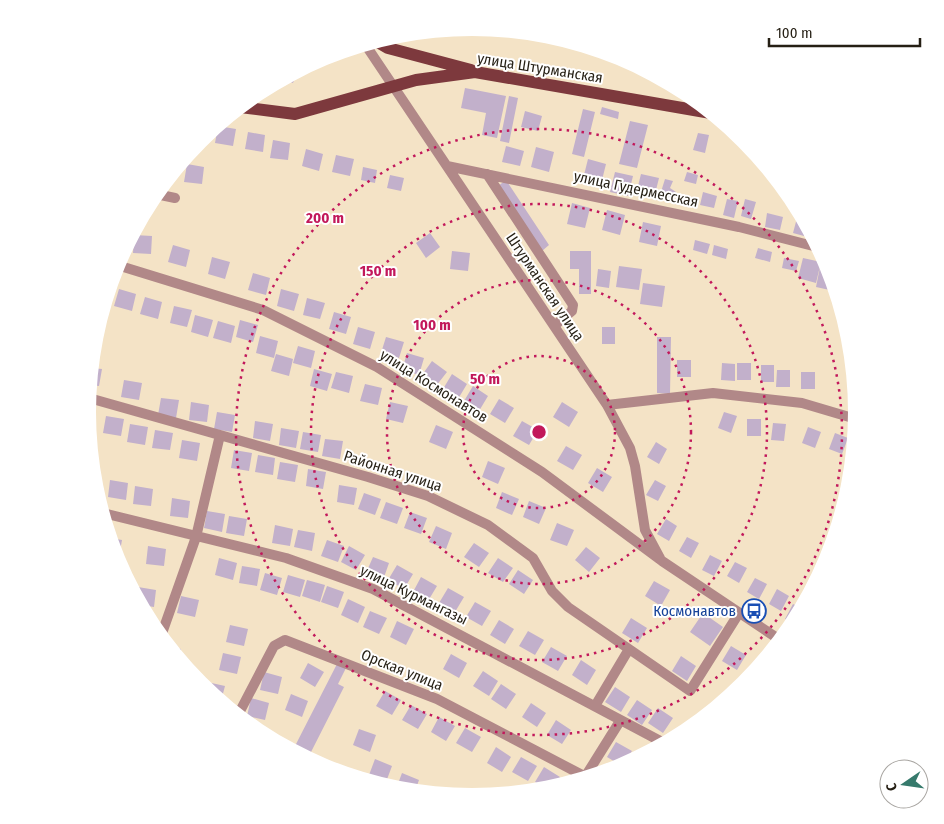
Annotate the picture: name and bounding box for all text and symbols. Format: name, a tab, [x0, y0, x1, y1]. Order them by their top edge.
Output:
scale bar	[769, 15, 920, 47]
text: 100 m	[776, 24, 813, 42]
street label: улица Штурманская	[476, 49, 604, 87]
street label: улица Гудермесская	[572, 167, 700, 211]
text: 200 m	[305, 209, 344, 227]
street label: Штурманская улица	[502, 229, 588, 345]
text: 150 m	[360, 262, 396, 280]
text: 100 m	[413, 316, 451, 334]
street label: улица Космонавтов	[377, 346, 491, 426]
text: 50 m	[470, 370, 500, 388]
centre of rings	[530, 423, 548, 441]
street label: Районная улица	[342, 447, 444, 495]
street label: улица Курмангазы	[357, 561, 471, 629]
bus stop icon: Космонавтов	[741, 598, 767, 624]
place label: Космонавтов	[653, 602, 736, 620]
street label: Орская улица	[359, 645, 445, 695]
north arrow	[879, 759, 929, 809]
text: С	[883, 781, 901, 792]

